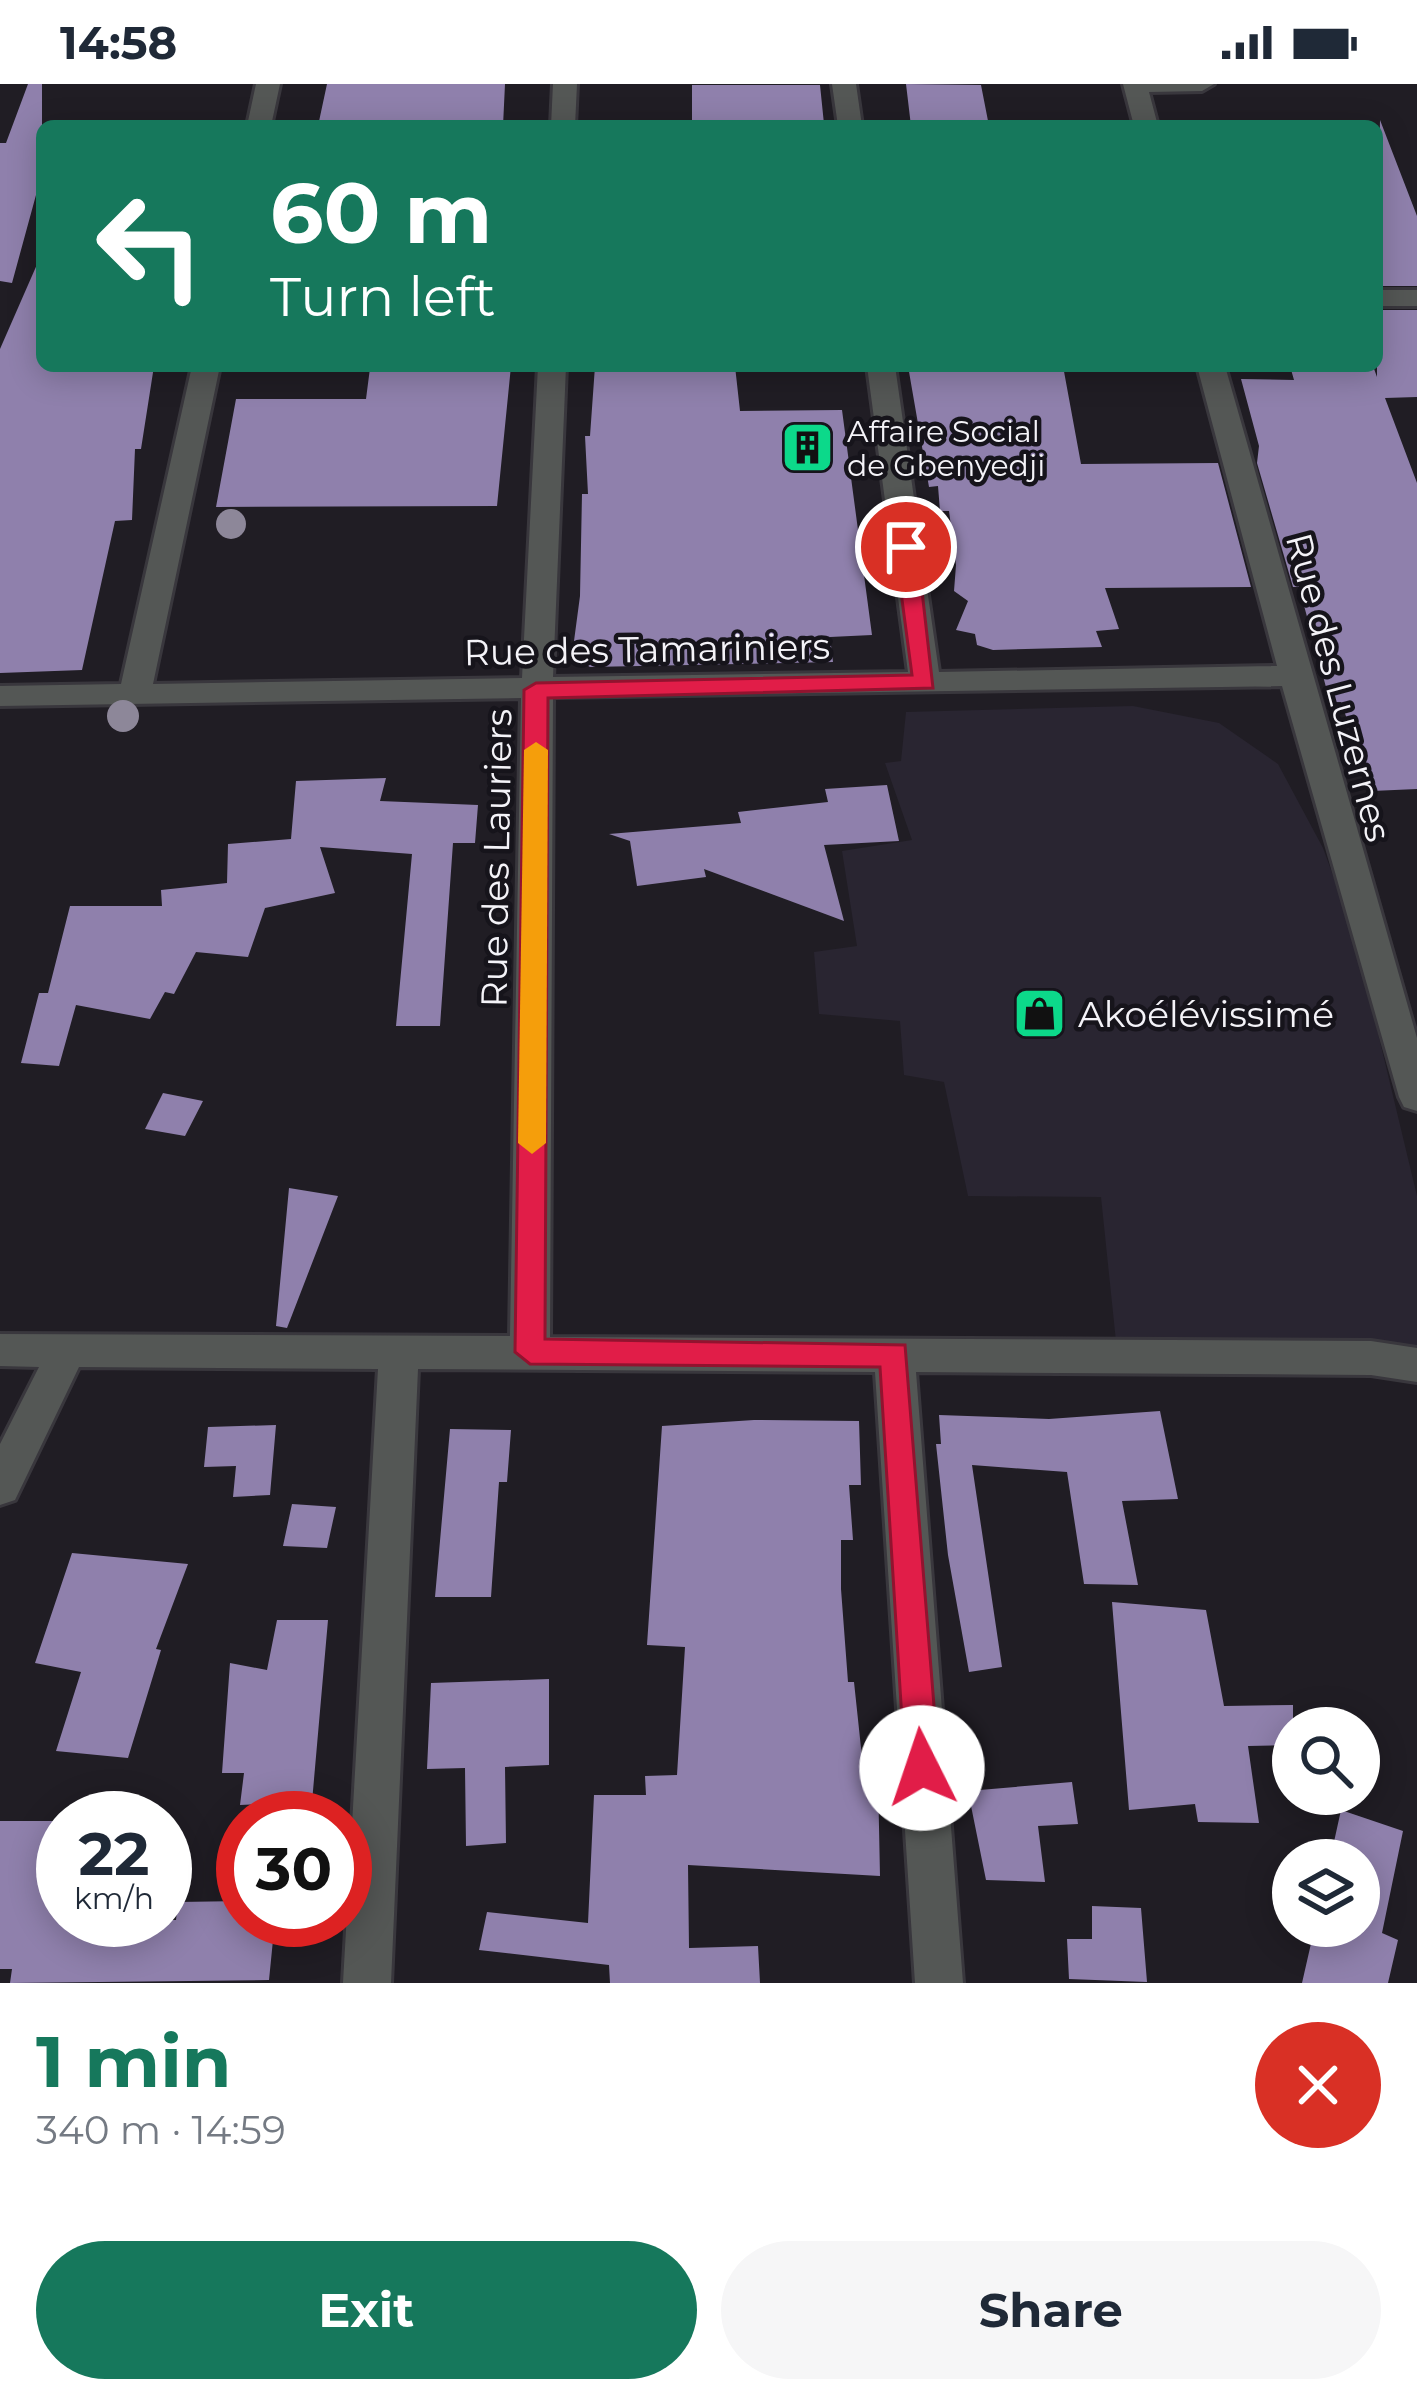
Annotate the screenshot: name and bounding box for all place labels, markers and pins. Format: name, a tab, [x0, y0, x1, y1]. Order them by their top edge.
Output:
place label: Affaire Social de Gbenyedji	[847, 413, 1045, 484]
building icon: Affaire Social de Gbenyedji	[780, 420, 836, 476]
pin	[855, 496, 957, 598]
shop icon: Akoélévissimé	[1011, 986, 1067, 1042]
place label: Akoélévissimé	[1078, 992, 1334, 1036]

